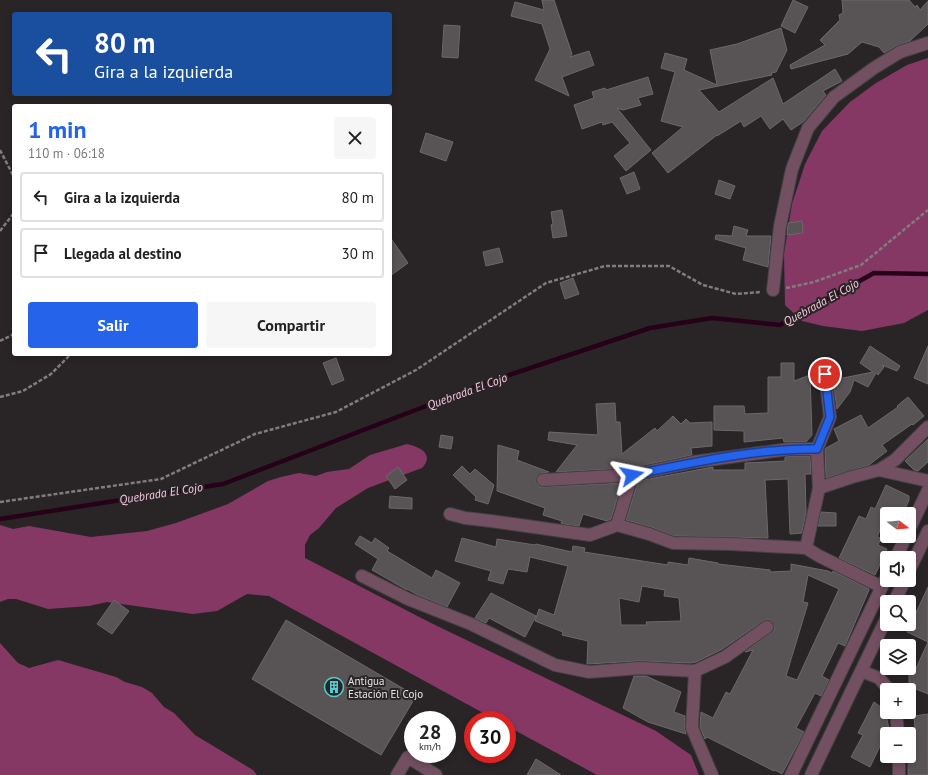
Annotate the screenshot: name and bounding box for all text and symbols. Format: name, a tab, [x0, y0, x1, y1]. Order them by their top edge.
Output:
text: 80 m	[94, 24, 155, 61]
icon: left	[28, 28, 80, 80]
text: Gira a la izquierda	[94, 60, 233, 83]
text: 1 min	[28, 114, 87, 145]
button: close	[334, 117, 376, 159]
text: 110 m · 06:18	[28, 145, 105, 162]
icon: left	[30, 186, 52, 208]
text: Gira a la izquierda	[64, 188, 180, 207]
text: 80 m	[341, 188, 374, 207]
icon: arrive	[30, 242, 52, 264]
text: Llegada al destino	[64, 244, 182, 263]
text: 30 m	[341, 244, 374, 263]
water label: Quebrada El Cojo	[781, 275, 861, 329]
button: Salir	[28, 302, 198, 348]
button: Compartir	[206, 302, 376, 348]
pin	[808, 357, 842, 391]
icon: arrive	[814, 363, 836, 385]
water label: Quebrada El Cojo	[425, 370, 509, 412]
position arrow	[611, 454, 653, 496]
water label: Quebrada El Cojo	[118, 479, 204, 507]
north arrow	[880, 507, 916, 543]
map controls	[880, 507, 916, 763]
button: sound	[880, 551, 916, 587]
button: search	[880, 595, 916, 631]
button: layers	[880, 639, 916, 675]
place label: Antigua Estación El Cojo	[348, 674, 423, 701]
building icon: Antigua Estación El Cojo	[323, 676, 345, 698]
button: +	[880, 683, 916, 719]
speed limit sign: 30	[464, 711, 516, 763]
text: 28	[419, 719, 441, 745]
button: −	[880, 727, 916, 763]
text: km/h	[419, 740, 441, 753]

